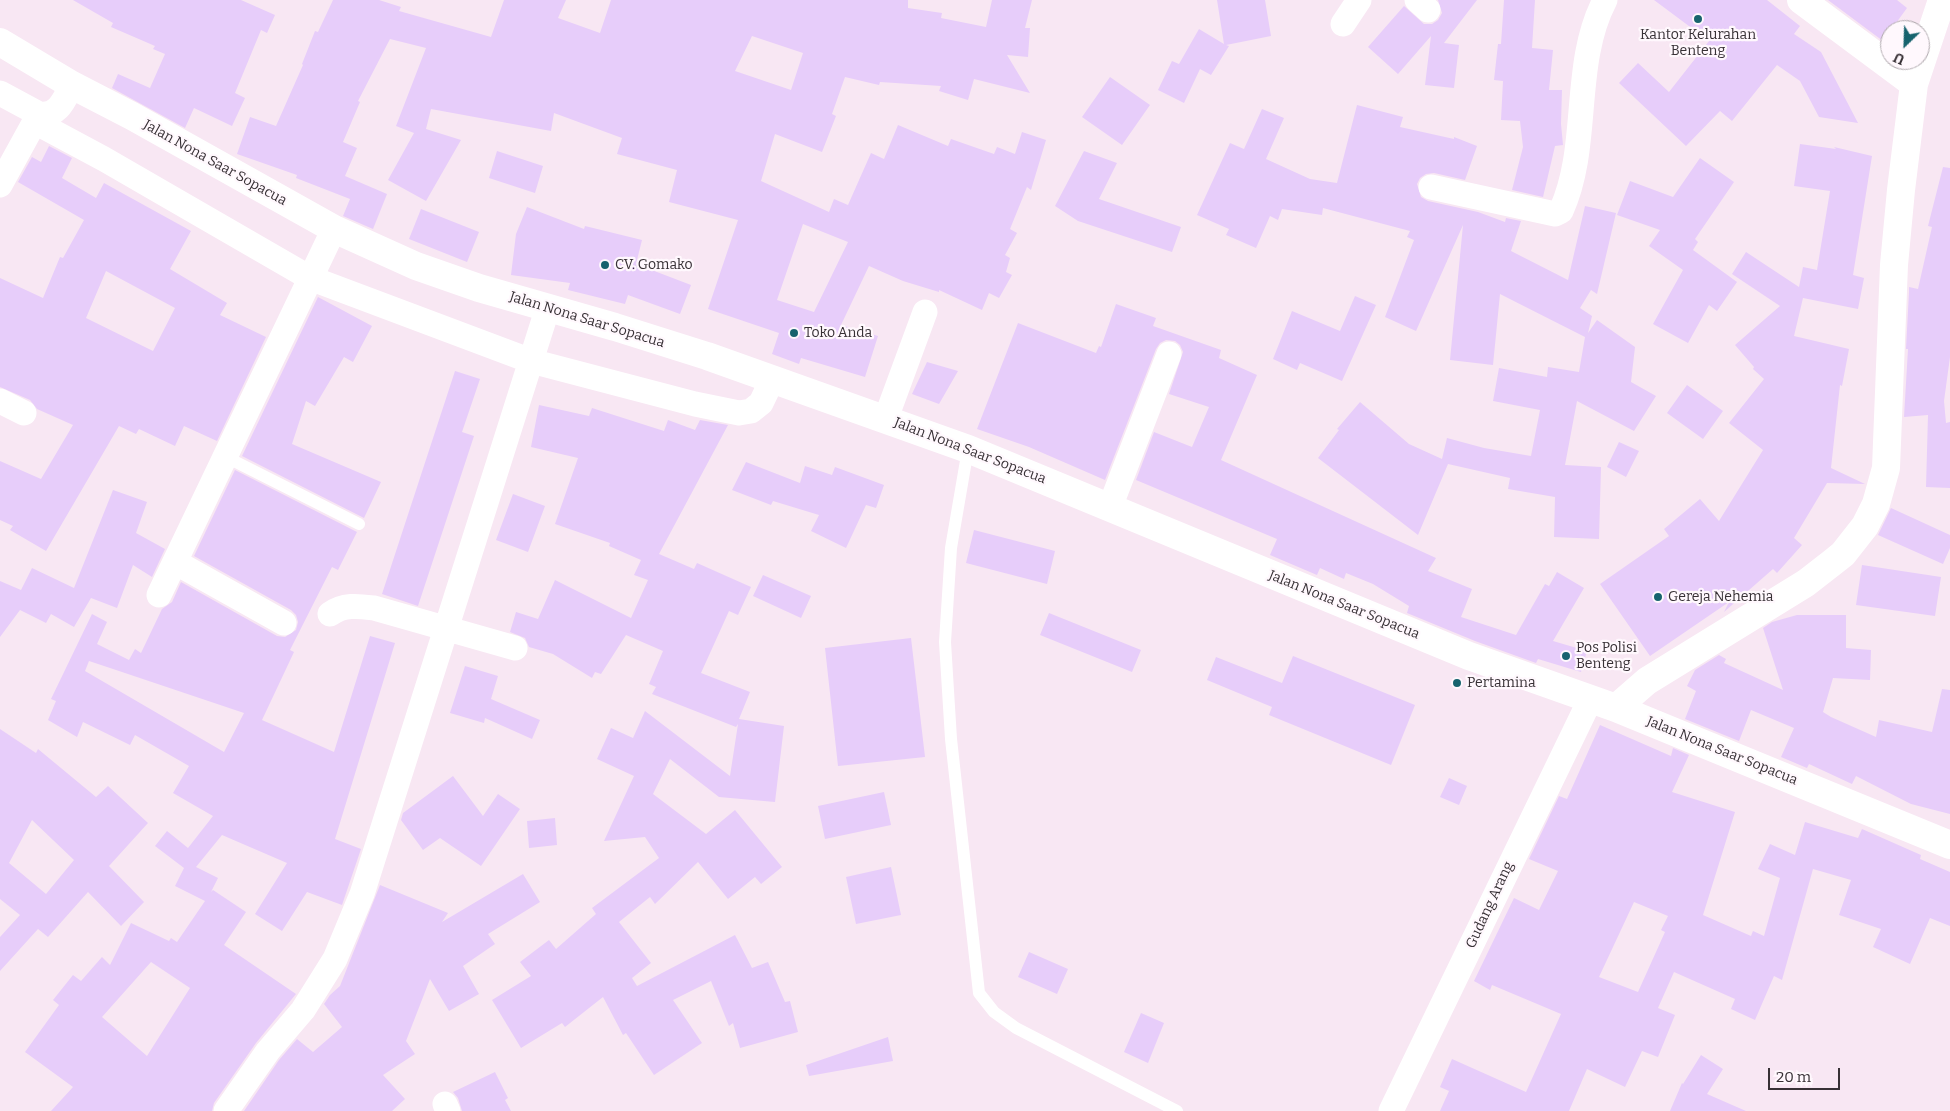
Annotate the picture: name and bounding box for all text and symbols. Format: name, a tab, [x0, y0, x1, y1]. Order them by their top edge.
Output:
marker: Kantor Kelurahan Benteng	[1692, 13, 1704, 25]
north arrow	[1880, 20, 1930, 70]
place label: Kantor Kelurahan Benteng	[1640, 27, 1756, 59]
text: U	[1891, 48, 1907, 68]
street label: Jalan Nona Saar Sopacua	[140, 117, 290, 209]
place label: CV. Gomako	[615, 257, 693, 273]
marker: CV. Gomako	[599, 259, 611, 271]
street label: Jalan Nona Saar Sopacua	[507, 288, 667, 352]
place label: Toko Anda	[804, 325, 872, 341]
marker: Toko Anda	[788, 327, 800, 339]
street label: Jalan Nona Saar Sopacua	[892, 414, 1048, 488]
street label: Jalan Nona Saar Sopacua	[1266, 567, 1422, 643]
place label: Gereja Nehemia	[1668, 589, 1773, 605]
marker: Gereja Nehemia	[1652, 591, 1664, 603]
place label: Pos Polisi Benteng	[1576, 640, 1637, 672]
marker: Pos Polisi Benteng	[1560, 650, 1572, 662]
place label: Pertamina	[1467, 675, 1536, 691]
marker: Pertamina	[1451, 677, 1463, 689]
street label: Jalan Nona Saar Sopacua	[1644, 713, 1800, 789]
street label: Gudang Arang	[1463, 859, 1517, 951]
scale bar	[1770, 1058, 1842, 1090]
text: 20 m	[1776, 1068, 1811, 1086]

